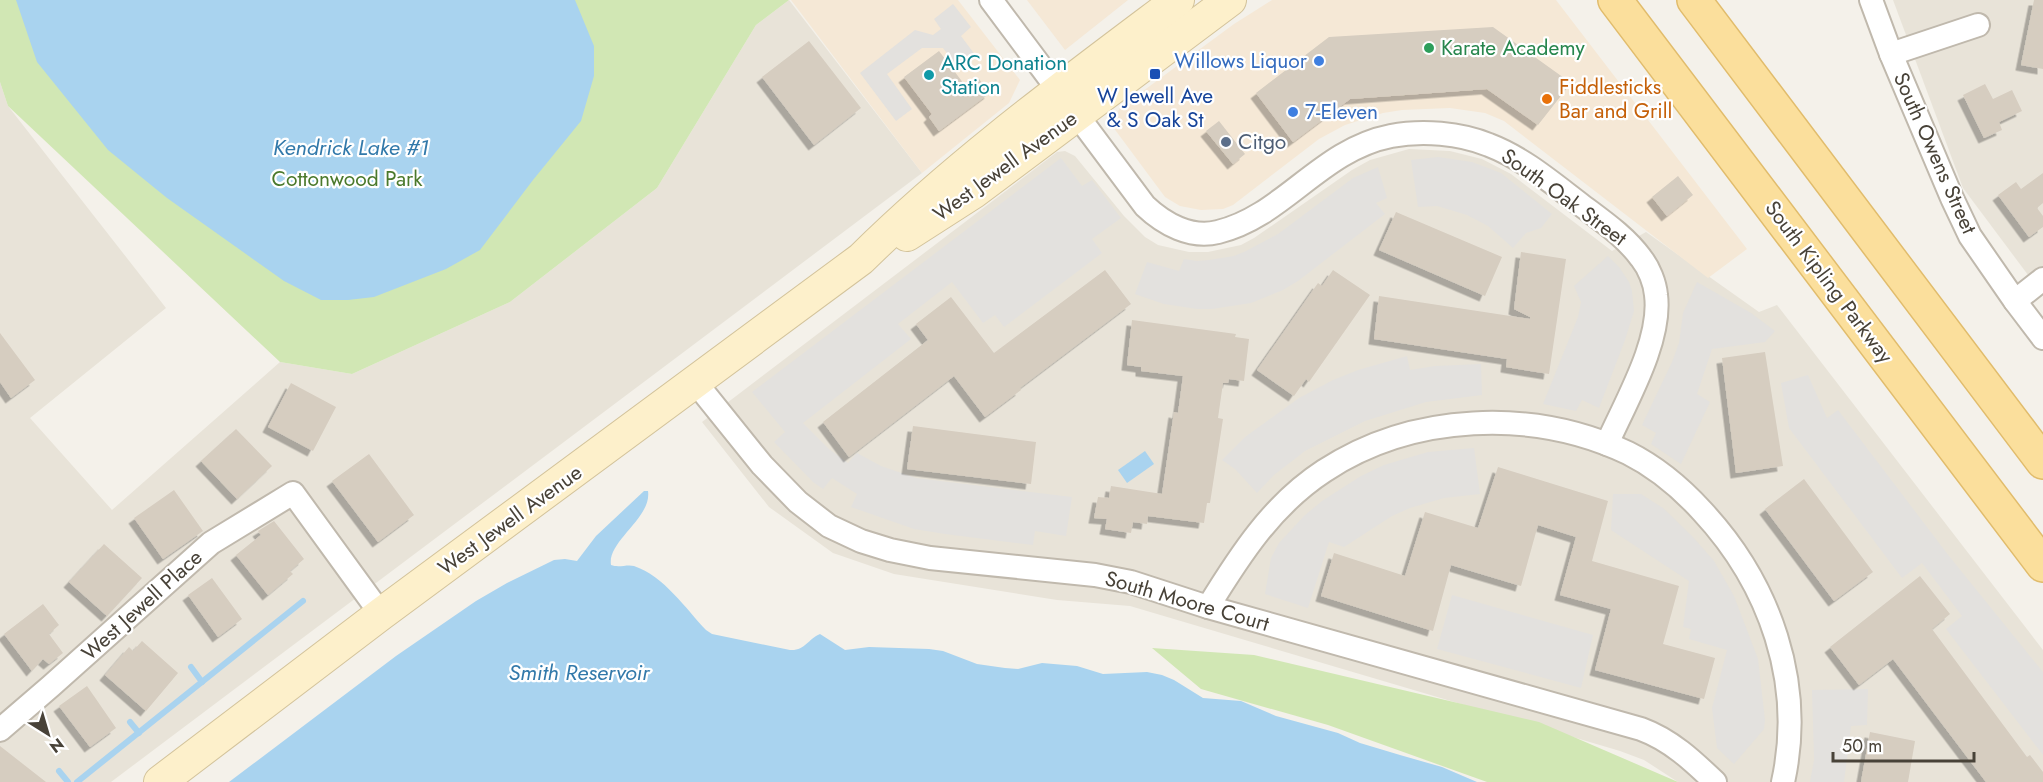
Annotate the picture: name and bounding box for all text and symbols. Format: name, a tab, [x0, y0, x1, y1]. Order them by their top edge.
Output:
place label: Karate Academy	[1441, 33, 1585, 63]
marker: Karate Academy	[1422, 41, 1436, 55]
place label: Willows Liquor	[1174, 46, 1308, 76]
place label: ARC Donation Station	[941, 48, 1067, 102]
marker: Willows Liquor	[1312, 54, 1326, 68]
marker: W Jewell Ave & S Oak St	[1148, 67, 1162, 81]
street label: South Owens Street	[1886, 67, 1984, 239]
marker: ARC Donation Station	[922, 68, 936, 82]
place label: Fiddlesticks Bar and Grill	[1559, 72, 1672, 126]
place label: W Jewell Ave & S Oak St	[1097, 81, 1213, 135]
marker: Fiddlesticks Bar and Grill	[1540, 92, 1554, 106]
place label: 7-Eleven	[1305, 97, 1378, 127]
street label: West Jewell Avenue	[927, 103, 1083, 229]
marker: 7-Eleven	[1286, 105, 1300, 119]
place label: Citgo	[1238, 127, 1286, 157]
water label: Kendrick Lake #1	[273, 131, 429, 163]
marker: Citgo	[1219, 135, 1233, 149]
street label: South Oak Street	[1495, 141, 1633, 253]
park label: Cottonwood Park	[272, 164, 423, 194]
street label: South Kipling Parkway	[1758, 195, 1901, 370]
street label: West Jewell Avenue	[432, 457, 588, 583]
street label: West Jewell Place	[75, 542, 209, 667]
street label: South Moore Court	[1101, 563, 1273, 639]
water label: Smith Reservoir	[509, 656, 651, 688]
north arrow	[18, 704, 78, 764]
scale bar	[1833, 725, 1974, 763]
text: N	[45, 733, 69, 759]
text: 50 m	[1842, 733, 1882, 759]

